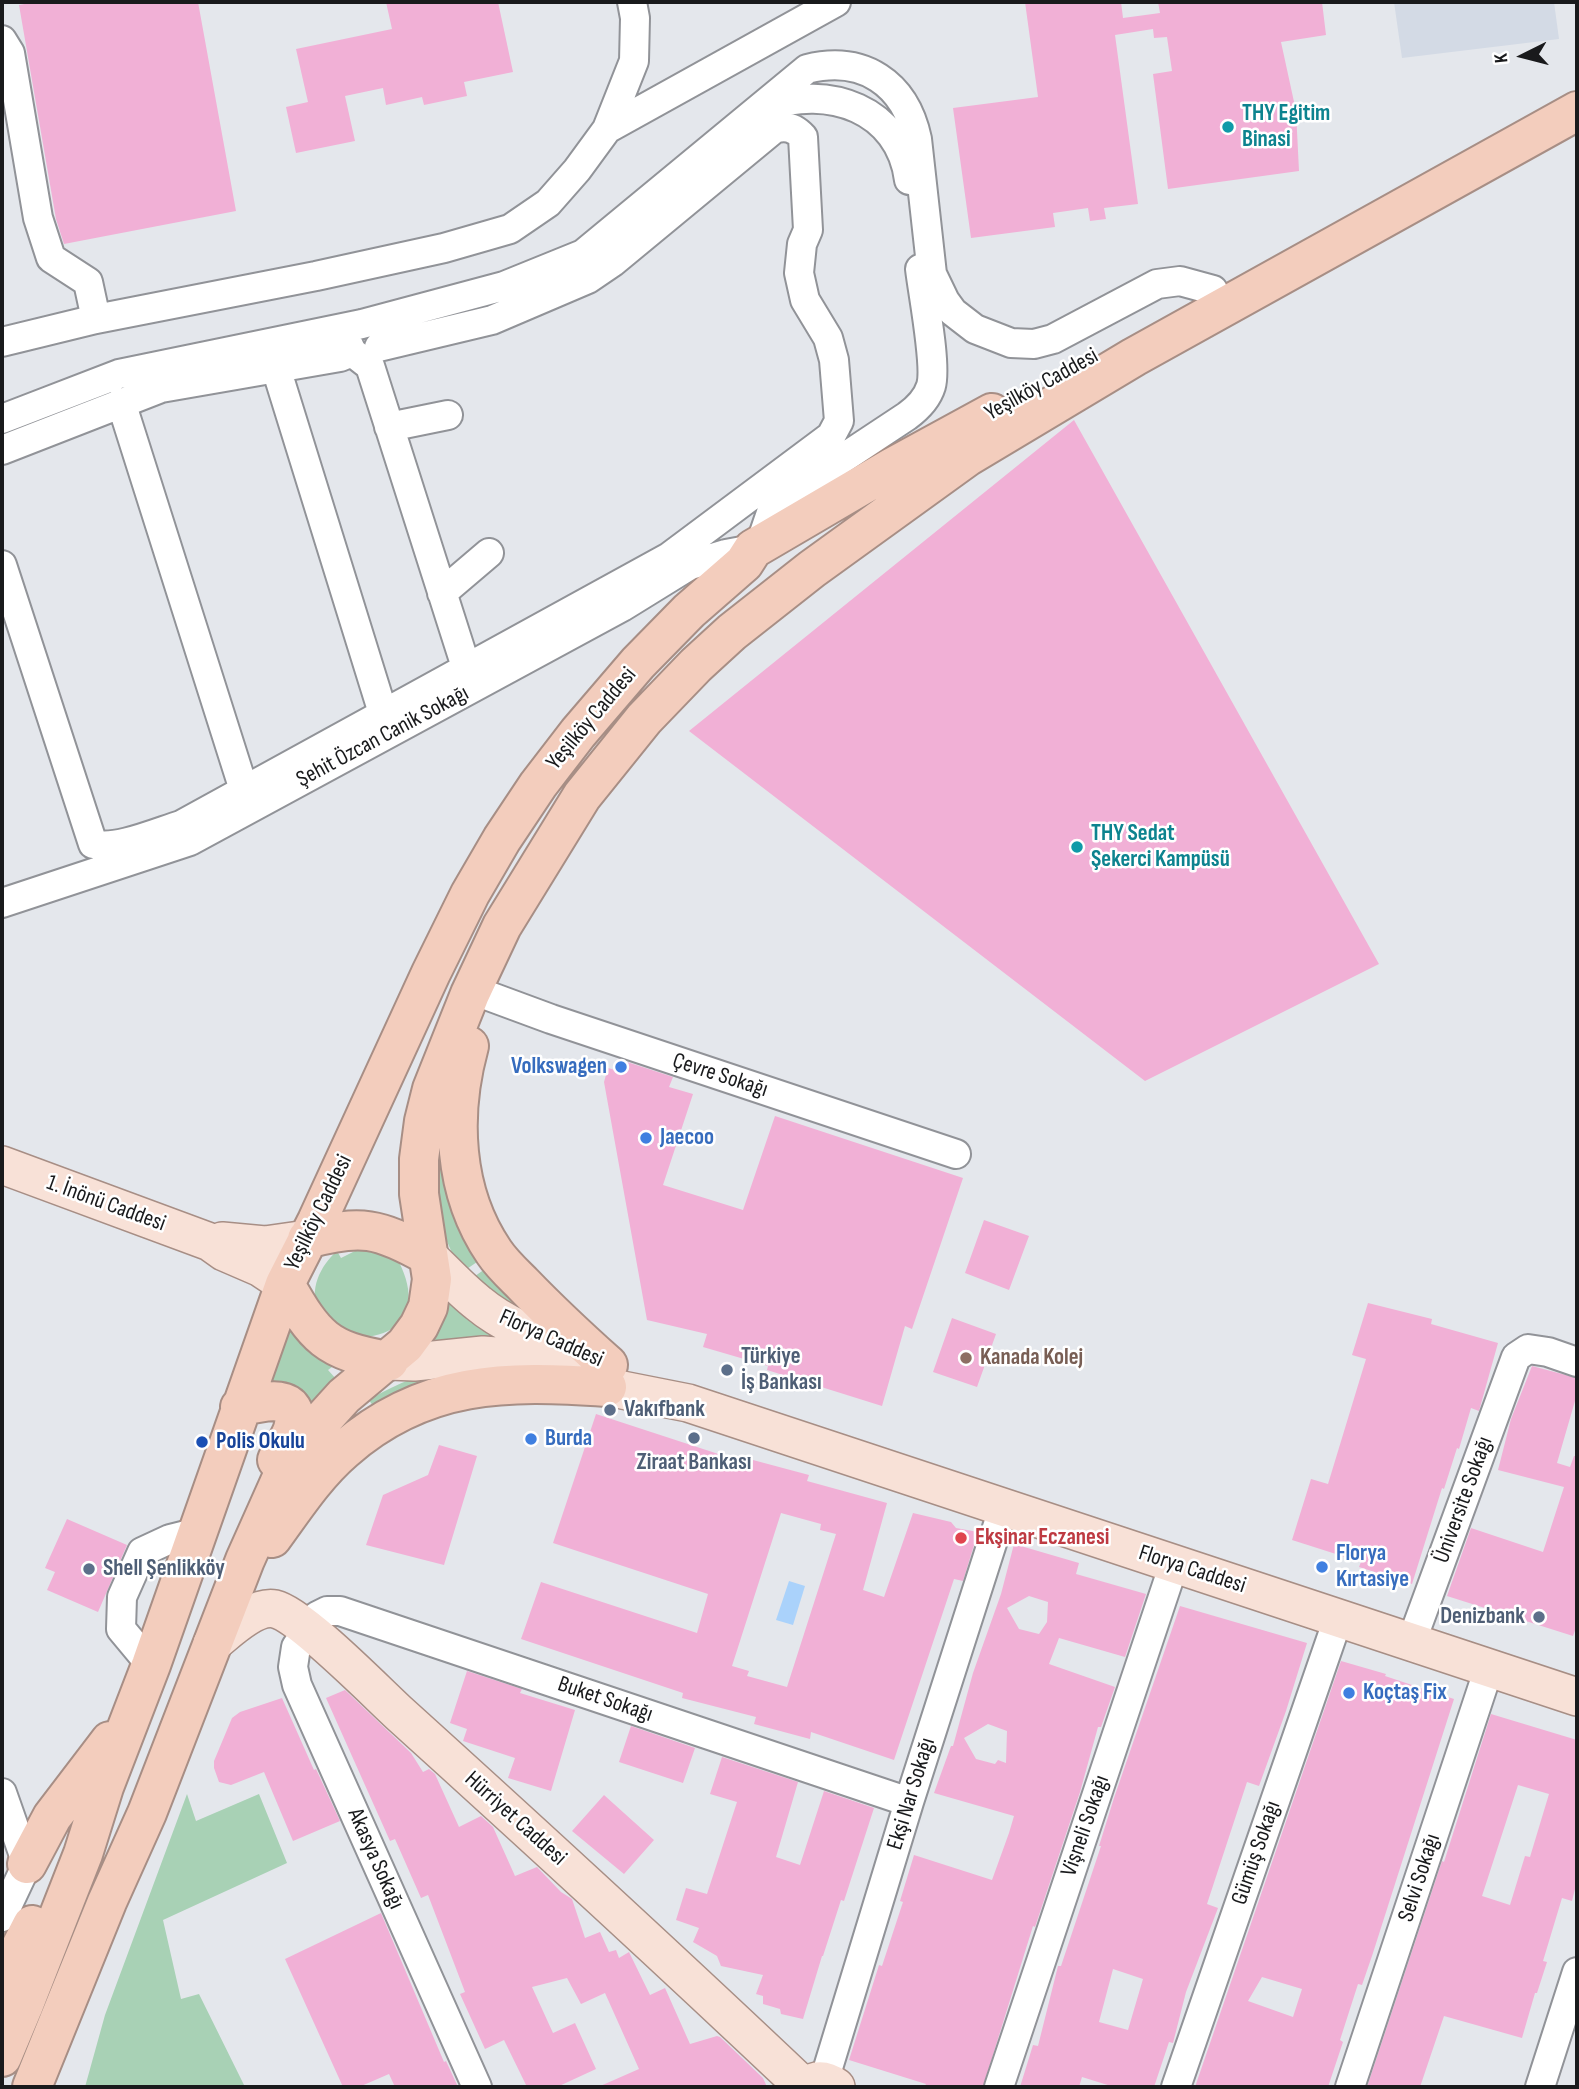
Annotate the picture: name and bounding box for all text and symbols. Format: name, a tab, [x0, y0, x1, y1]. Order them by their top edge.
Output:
north arrow	[1488, 21, 1558, 91]
text: K	[1490, 52, 1514, 64]
place label: THY Egitim Binasi	[1242, 100, 1330, 154]
marker: THY Egitim Binasi	[1220, 119, 1236, 135]
street label: Yeşilköy Caddesi	[980, 343, 1104, 427]
street label: Yeşilköy Caddesi	[541, 662, 643, 776]
street label: Şehit Özcan Canik Sokağı	[292, 680, 474, 794]
place label: THY Sedat Şekerci Kampüsü	[1091, 820, 1230, 874]
marker: THY Sedat Şekerci Kampüsü	[1069, 839, 1085, 855]
street label: Çevre Sokağı	[669, 1048, 771, 1104]
place label: Volkswagen	[511, 1053, 607, 1081]
marker: Volkswagen	[613, 1059, 629, 1075]
place label: Jaecoo	[660, 1124, 714, 1152]
marker: Jaecoo	[638, 1130, 654, 1146]
street label: Yeşilköy Caddesi	[279, 1151, 359, 1275]
street label: 1. İnönü Caddesi	[43, 1170, 169, 1238]
street label: Florya Caddesi	[495, 1304, 607, 1374]
place label: Türkiye İş Bankası	[741, 1343, 822, 1397]
place label: Kanada Kolej	[980, 1344, 1083, 1372]
marker: Kanada Kolej	[958, 1350, 974, 1366]
marker: Türkiye İş Bankası	[719, 1362, 735, 1378]
place label: Vakıfbank	[624, 1396, 705, 1424]
marker: Vakıfbank	[602, 1402, 618, 1418]
place label: Burda	[545, 1425, 592, 1453]
place label: Polis Okulu	[216, 1428, 305, 1456]
marker: Ziraat Bankası	[686, 1430, 702, 1446]
marker: Burda	[523, 1431, 539, 1447]
street label: Üniversite Sokağı	[1428, 1433, 1500, 1567]
marker: Polis Okulu	[194, 1434, 210, 1450]
place label: Ziraat Bankası	[637, 1449, 751, 1477]
place label: Ekşinar Eczanesi	[975, 1524, 1109, 1552]
marker: Ekşinar Eczanesi	[953, 1530, 969, 1546]
street label: Florya Caddesi	[1135, 1540, 1249, 1600]
place label: Florya Kırtasiye	[1336, 1540, 1409, 1594]
place label: Shell Şenlikköy	[103, 1555, 225, 1583]
marker: Florya Kırtasiye	[1314, 1559, 1330, 1575]
marker: Shell Şenlikköy	[81, 1561, 97, 1577]
place label: Denizbank	[1440, 1603, 1525, 1631]
marker: Denizbank	[1531, 1609, 1547, 1625]
street label: Buket Sokağı	[554, 1671, 656, 1729]
place label: Koçtaş Fix	[1363, 1679, 1447, 1707]
marker: Koçtaş Fix	[1341, 1685, 1357, 1701]
street label: Ekşi Nar Sokağı	[882, 1735, 942, 1853]
street label: Hürriyet Caddesi	[458, 1766, 572, 1872]
street label: Vişneli Sokağı	[1056, 1772, 1116, 1880]
street label: Gümüş Sokağı	[1226, 1797, 1288, 1909]
street label: Akasya Sokağı	[341, 1804, 409, 1914]
street label: Selvi Sokağı	[1393, 1831, 1447, 1925]

